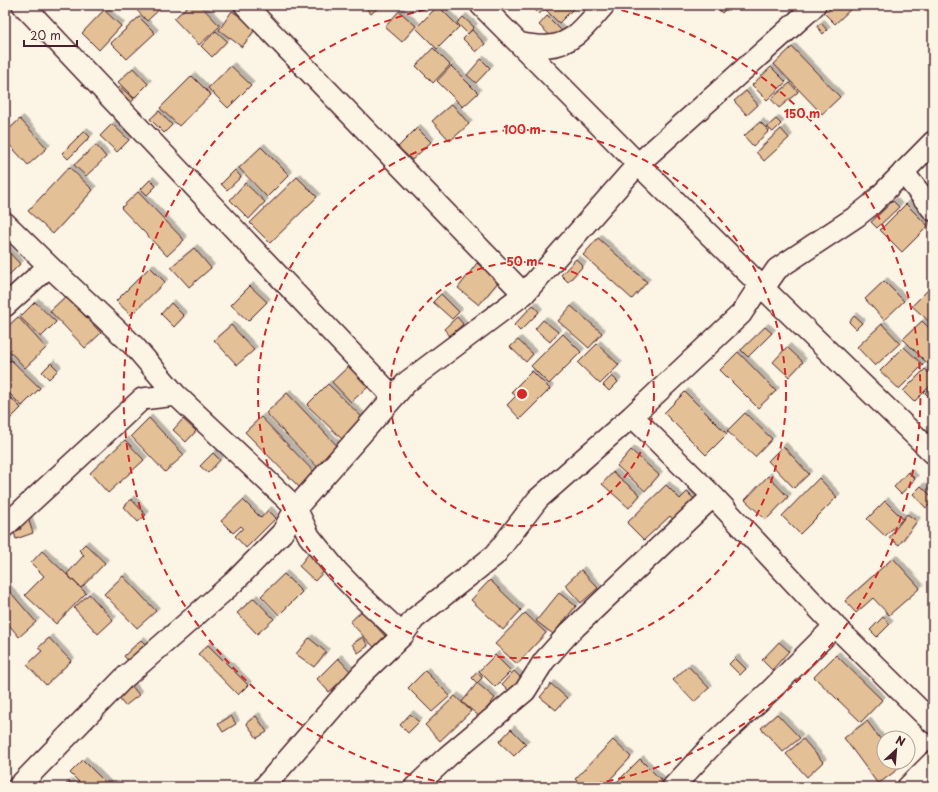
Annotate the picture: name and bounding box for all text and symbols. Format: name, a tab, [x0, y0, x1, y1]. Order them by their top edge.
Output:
scale bar	[24, 22, 77, 48]
text: 20 m	[30, 26, 61, 44]
text: 150 m	[784, 104, 820, 122]
text: 100 m	[503, 120, 541, 138]
text: 50 m	[506, 252, 538, 270]
centre of rings	[515, 387, 529, 401]
north arrow	[876, 730, 916, 770]
text: N	[893, 731, 909, 750]

